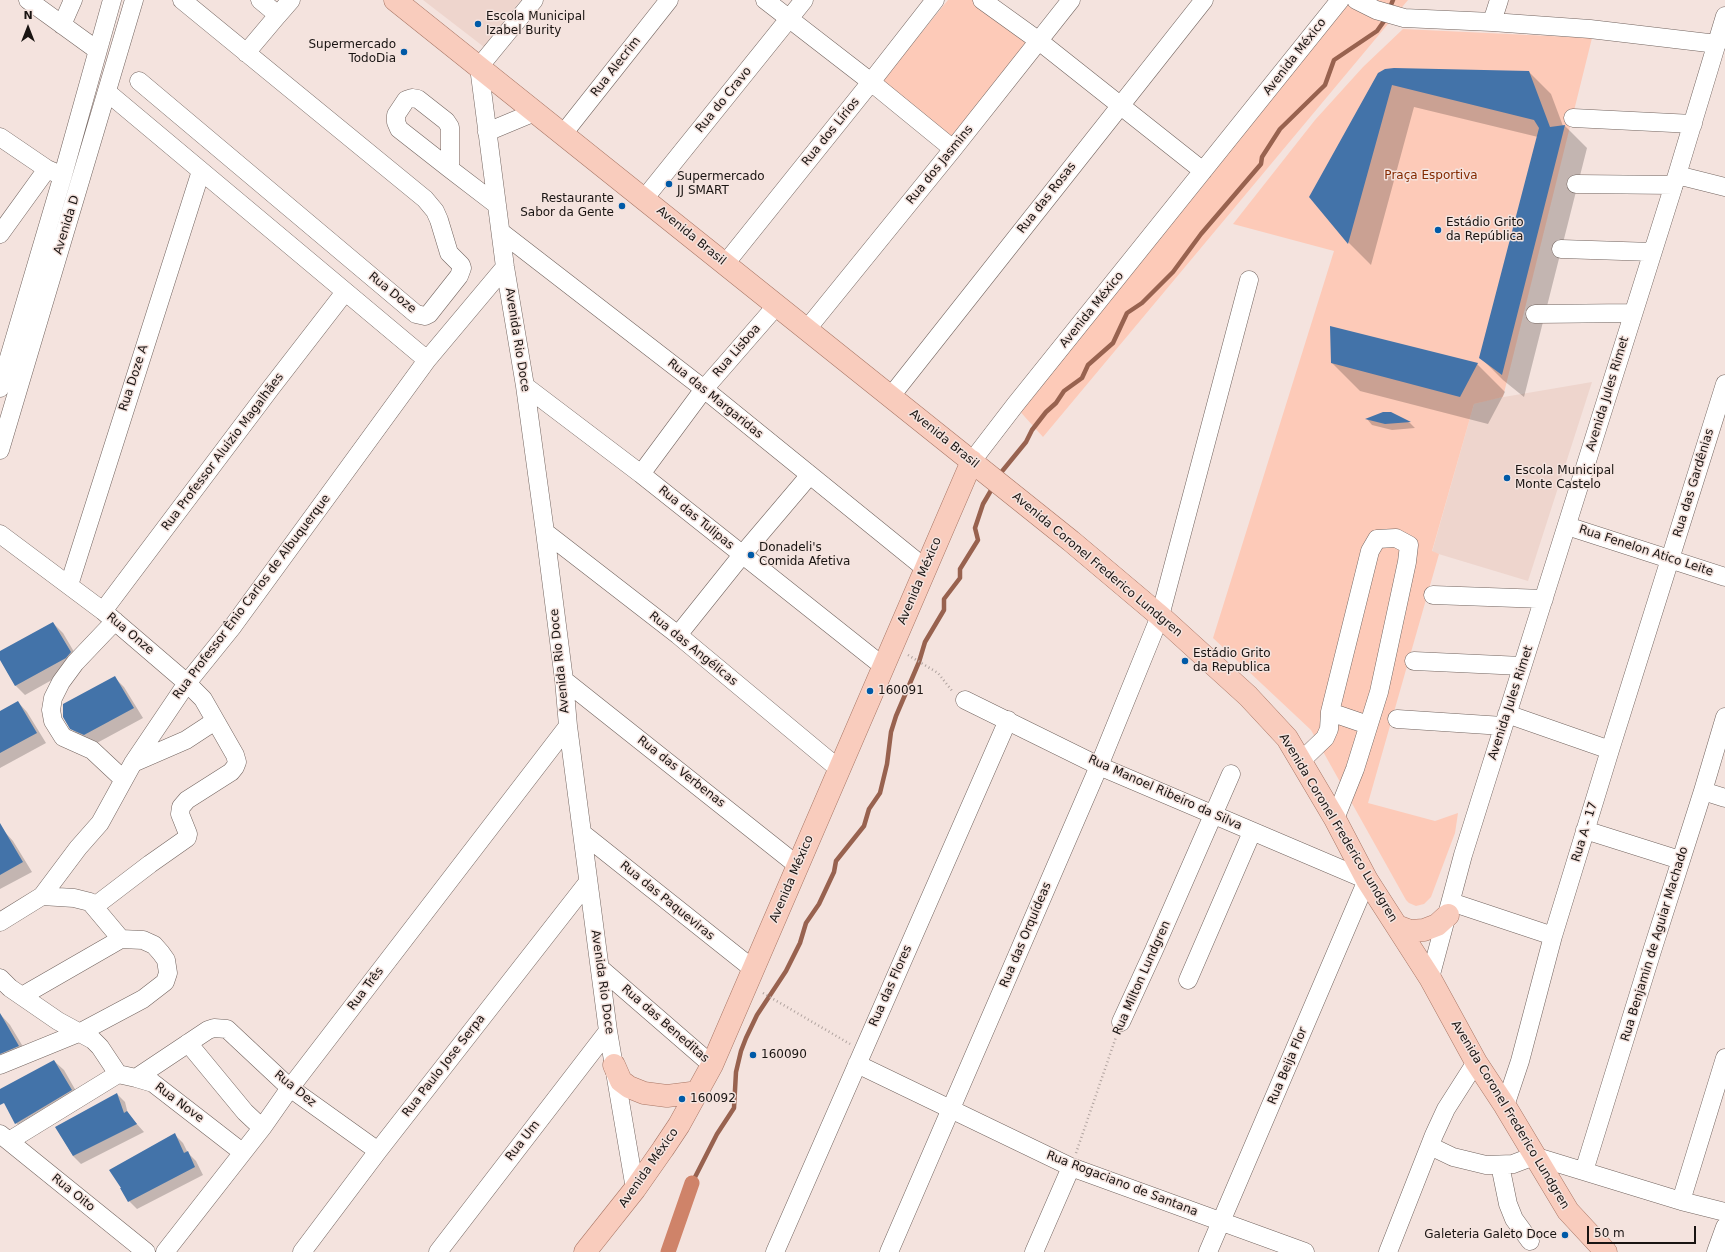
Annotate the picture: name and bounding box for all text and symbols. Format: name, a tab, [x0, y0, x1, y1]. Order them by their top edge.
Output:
north arrow	[8, 8, 48, 48]
text: N	[23, 9, 33, 22]
place label: Escola Municipal Izabel Burity	[486, 10, 585, 38]
street label: Avenida México	[1261, 16, 1329, 98]
marker: Escola Municipal Izabel Burity	[473, 19, 483, 29]
street label: Rua Alecrim	[588, 34, 644, 100]
place label: Supermercado TodoDia	[308, 38, 396, 66]
marker: Supermercado TodoDia	[399, 47, 409, 57]
street label: Rua do Cravo	[693, 64, 755, 136]
street label: Rua dos Lírios	[799, 95, 863, 169]
street label: Rua dos Jasmins	[904, 123, 976, 207]
street label: Rua das Rosas	[1015, 159, 1079, 237]
park label: Praça Esportiva	[1384, 169, 1478, 183]
place label: Supermercado JJ SMART	[677, 170, 765, 198]
marker: Supermercado JJ SMART	[664, 179, 674, 189]
place label: Restaurante Sabor da Gente	[520, 192, 614, 220]
street label: Avenida D	[51, 194, 83, 256]
marker: Restaurante Sabor da Gente	[617, 201, 627, 211]
street label: Avenida Brasil	[653, 204, 729, 268]
place label: Estádio Grito da República	[1446, 216, 1524, 244]
marker: Estádio Grito da República	[1433, 225, 1443, 235]
street label: Avenida México	[1057, 269, 1127, 351]
street label: Rua Doze	[365, 270, 419, 316]
street label: Avenida Rio Doce	[502, 287, 532, 393]
street label: Rua Lisboa	[710, 322, 764, 380]
street label: Avenida Jules Rimet	[1584, 335, 1632, 453]
street label: Rua Doze A	[117, 343, 151, 413]
street label: Rua das Margaridas	[664, 356, 766, 442]
street label: Rua Professor Aluizio Magalhães	[159, 370, 287, 534]
street label: Avenida Brasil	[906, 407, 982, 471]
street label: Rua das Gardênias	[1671, 427, 1717, 539]
place label: Escola Municipal Monte Castelo	[1515, 464, 1614, 492]
marker: Escola Municipal Monte Castelo	[1502, 473, 1512, 483]
street label: Rua das Tulipas	[655, 483, 737, 553]
street label: Avenida Coronel Frederico Lundgren	[1009, 490, 1185, 640]
street label: Rua Professor Ênio Carlos de Albuquerque	[170, 492, 334, 702]
street label: Rua Fenelon Atico Leite	[1577, 522, 1715, 580]
street label: Avenida México	[895, 535, 945, 627]
place label: Donadeli's Comida Afetiva	[759, 541, 850, 569]
marker: Donadeli's Comida Afetiva	[746, 550, 756, 560]
street label: Avenida Rio Doce	[547, 608, 573, 714]
street label: Rua das Angélicas	[646, 609, 740, 689]
street label: Rua Onze	[103, 610, 157, 658]
street label: Avenida Jules Rimet	[1486, 644, 1536, 762]
place label: Estádio Grito da Republica	[1193, 647, 1271, 675]
marker: Estádio Grito da Republica	[1180, 656, 1190, 666]
place label: 160091	[878, 684, 924, 698]
marker: 160091	[865, 686, 875, 696]
street label: Avenida Coronel Frederico Lundgren	[1276, 731, 1400, 925]
street label: Rua das Verbenas	[634, 733, 728, 811]
street label: Rua Manoel Ribeiro da Silva	[1086, 752, 1244, 834]
street label: Rua A - 17	[1569, 800, 1601, 864]
street label: Avenida México	[767, 833, 817, 925]
street label: Rua Benjamin de Aguiar Machado	[1618, 845, 1692, 1043]
street label: Rua das Paqueviras	[617, 859, 717, 943]
street label: Rua das Orquídeas	[997, 880, 1055, 990]
street label: Rua Milton Lundgren	[1110, 919, 1174, 1037]
street label: Avenida Rio Doce	[588, 929, 616, 1035]
street label: Rua das Flores	[867, 943, 915, 1029]
street label: Rua Três	[345, 965, 387, 1013]
street label: Rua das Beneditas	[618, 982, 712, 1066]
street label: Rua Paulo Jose Serpa	[400, 1012, 488, 1120]
street label: Avenida Coronel Frederico Lundgren	[1448, 1018, 1572, 1212]
street label: Rua Beija Flor	[1265, 1025, 1311, 1107]
place label: 160090	[761, 1048, 807, 1062]
marker: 160090	[748, 1050, 758, 1060]
street label: Rua Dez	[271, 1068, 319, 1110]
street label: Rua Nove	[152, 1080, 206, 1126]
place label: 160092	[690, 1092, 736, 1106]
marker: 160092	[677, 1094, 687, 1104]
street label: Rua Um	[503, 1118, 543, 1164]
street label: Avenida México	[616, 1126, 682, 1210]
street label: Rua Rogaciano de Santana	[1044, 1148, 1200, 1220]
street label: Rua Oito	[48, 1171, 98, 1215]
scale bar	[1589, 1218, 1698, 1244]
text: 50 m	[1594, 1226, 1625, 1240]
place label: Galeteria Galeto Doce	[1424, 1228, 1557, 1242]
marker: Galeteria Galeto Doce	[1560, 1230, 1570, 1240]

